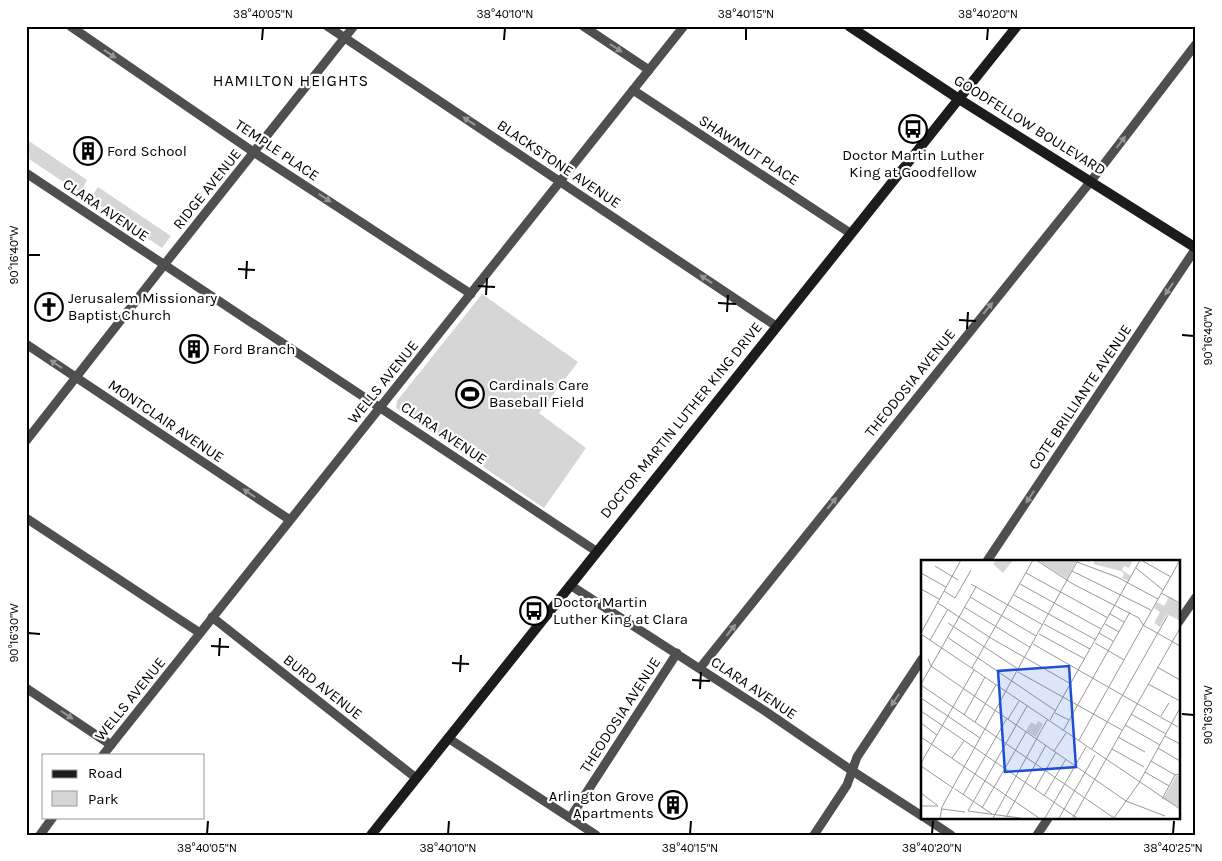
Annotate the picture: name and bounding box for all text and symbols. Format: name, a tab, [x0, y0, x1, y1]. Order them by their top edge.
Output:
text: 38°40'05"N	[233, 7, 293, 21]
text: 38°40'10"N	[477, 7, 533, 21]
text: 38°40'15"N	[718, 7, 774, 21]
text: 38°40'20"N	[958, 7, 1018, 21]
one-way arrow	[609, 43, 623, 53]
one-way arrow	[103, 49, 117, 59]
district label: HAMILTON HEIGHTS	[213, 71, 369, 90]
street label: GOODFELLOW BOULEVARD	[951, 71, 1109, 179]
street label: SHAWMUT PLACE	[696, 111, 802, 189]
bus stop icon: Doctor Martin Luther King at Goodfellow	[898, 114, 928, 144]
street label: TEMPLE PLACE	[232, 115, 322, 185]
one-way arrow	[463, 116, 476, 126]
street label: BLACKSTONE AVENUE	[494, 116, 624, 212]
building icon: Ford School	[73, 136, 103, 166]
one-way arrow	[1115, 136, 1126, 149]
place label: Ford School	[107, 142, 187, 160]
street label: RIDGE AVENUE	[169, 145, 245, 233]
place label: Doctor Martin Luther King at Goodfellow	[842, 146, 984, 181]
street label: CLARA AVENUE	[60, 175, 152, 245]
one-way arrow	[318, 194, 331, 203]
text: 90°16'40"W	[7, 225, 21, 284]
one-way arrow	[700, 274, 713, 284]
one-way arrow	[1164, 282, 1174, 296]
place label: Jerusalem Missionary Baptist Church	[68, 289, 217, 324]
church icon: Jerusalem Missionary Baptist Church	[34, 292, 64, 322]
one-way arrow	[983, 302, 994, 315]
text: 90°16'40"W	[1201, 306, 1215, 365]
street label: DOCTOR MARTIN LUTHER KING DRIVE	[596, 318, 766, 522]
street label: COTE BRILLIANTE AVENUE	[1025, 321, 1135, 473]
street label: THEODOSIA AVENUE	[861, 325, 959, 441]
building icon: Ford Branch	[179, 334, 209, 364]
street label: WELLS AVENUE	[344, 337, 422, 427]
place label: Ford Branch	[213, 340, 295, 358]
one-way arrow	[49, 359, 63, 369]
street label: MONTCLAIR AVENUE	[105, 376, 227, 466]
place label: Cardinals Care Baseball Field	[489, 376, 589, 411]
sports icon: Cardinals Care Baseball Field	[455, 379, 485, 409]
street label: CLARA AVENUE	[398, 398, 490, 468]
one-way arrow	[242, 488, 256, 498]
one-way arrow	[1025, 490, 1035, 504]
one-way arrow	[827, 497, 838, 510]
inset map	[921, 560, 1180, 818]
place label: Doctor Martin Luther King at Clara	[553, 593, 688, 628]
bus stop icon: Doctor Martin Luther King at Clara	[519, 596, 549, 626]
text: 90°16'30"W	[7, 603, 21, 663]
one-way arrow	[725, 624, 736, 637]
street label: BURD AVENUE	[280, 651, 366, 723]
street label: CLARA AVENUE	[708, 653, 800, 723]
street label: WELLS AVENUE	[91, 654, 169, 744]
street label: THEODOSIA AVENUE	[576, 654, 664, 776]
text: 90°16'30"W	[1201, 685, 1215, 745]
one-way arrow	[890, 693, 900, 706]
one-way arrow	[60, 710, 73, 720]
legend	[42, 754, 205, 818]
text: Road	[88, 764, 123, 782]
place label: Arlington Grove Apartments	[549, 787, 654, 822]
text: Park	[88, 790, 118, 808]
building icon: Arlington Grove Apartments	[658, 790, 688, 820]
text: 38°40'05"N	[177, 841, 237, 855]
text: 38°40'10"N	[420, 841, 476, 855]
text: 38°40'15"N	[662, 841, 718, 855]
text: 38°40'20"N	[902, 841, 962, 855]
text: 38°40'25"N	[1143, 841, 1203, 855]

